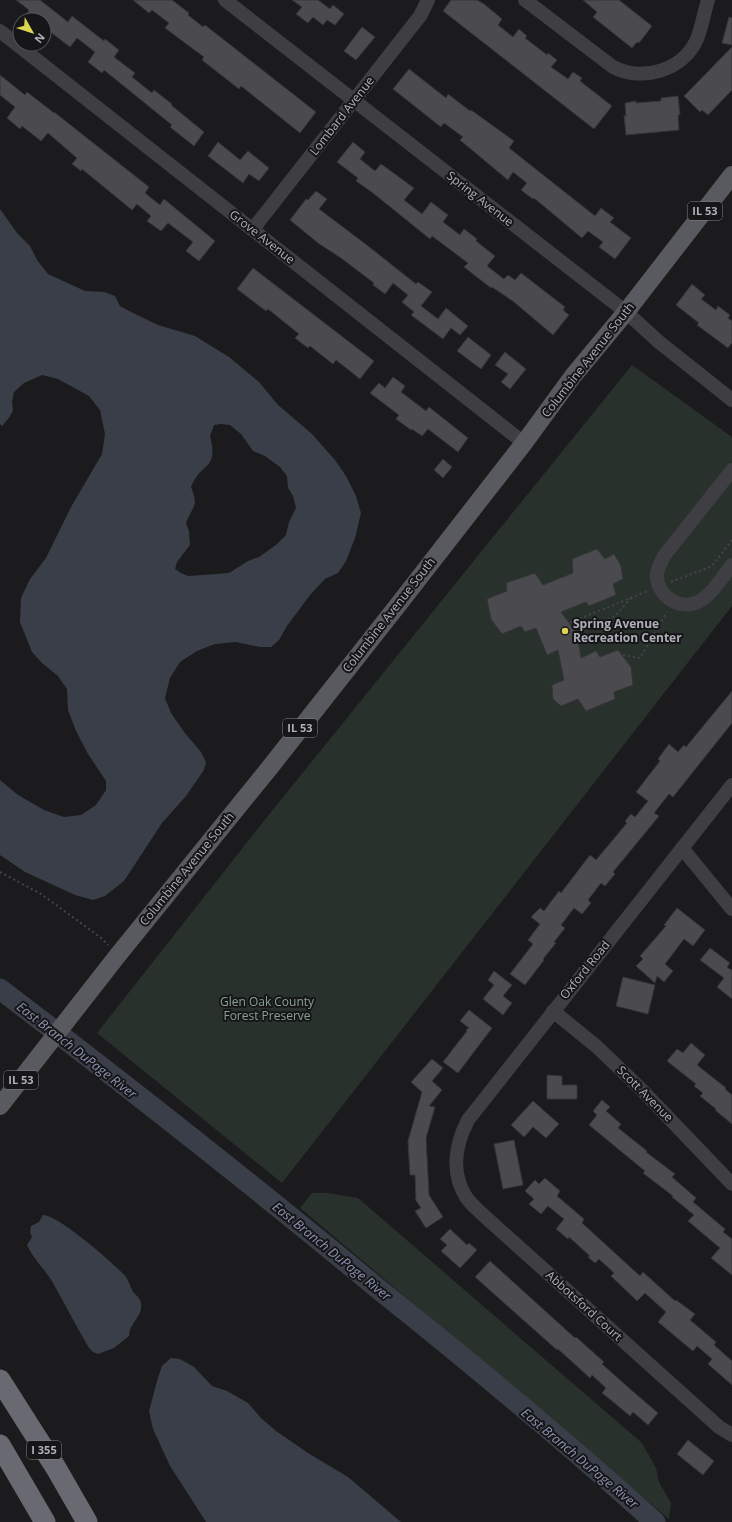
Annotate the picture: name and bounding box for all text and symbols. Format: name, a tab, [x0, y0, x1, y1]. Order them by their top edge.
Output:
north arrow	[12, 12, 52, 52]
text: N	[32, 30, 49, 47]
street label: Lombard Avenue	[305, 73, 378, 159]
street label: Spring Avenue	[443, 167, 518, 230]
road number: IL 53	[688, 202, 722, 220]
street label: Grove Avenue	[226, 206, 299, 268]
street label: Columbine Avenue South	[537, 299, 638, 421]
street label: Columbine Avenue South	[338, 554, 439, 676]
place label: Spring Avenue Recreation Center	[573, 615, 682, 646]
marker: Spring Avenue Recreation Center	[560, 626, 570, 636]
road number: IL 53	[283, 719, 317, 737]
street label: Columbine Avenue South	[135, 808, 238, 929]
street label: Oxford Road	[556, 937, 614, 1003]
park label: Glen Oak County Forest Preserve	[220, 993, 315, 1024]
water label: East Branch DuPage River	[13, 997, 141, 1103]
street label: Scott Avenue	[614, 1062, 677, 1126]
road number: IL 53	[4, 1071, 38, 1089]
water label: East Branch DuPage River	[269, 1198, 396, 1305]
street label: Abbotsford Court	[542, 1267, 626, 1345]
water label: East Branch DuPage River	[518, 1404, 643, 1513]
road number: I 355	[27, 1441, 61, 1459]

